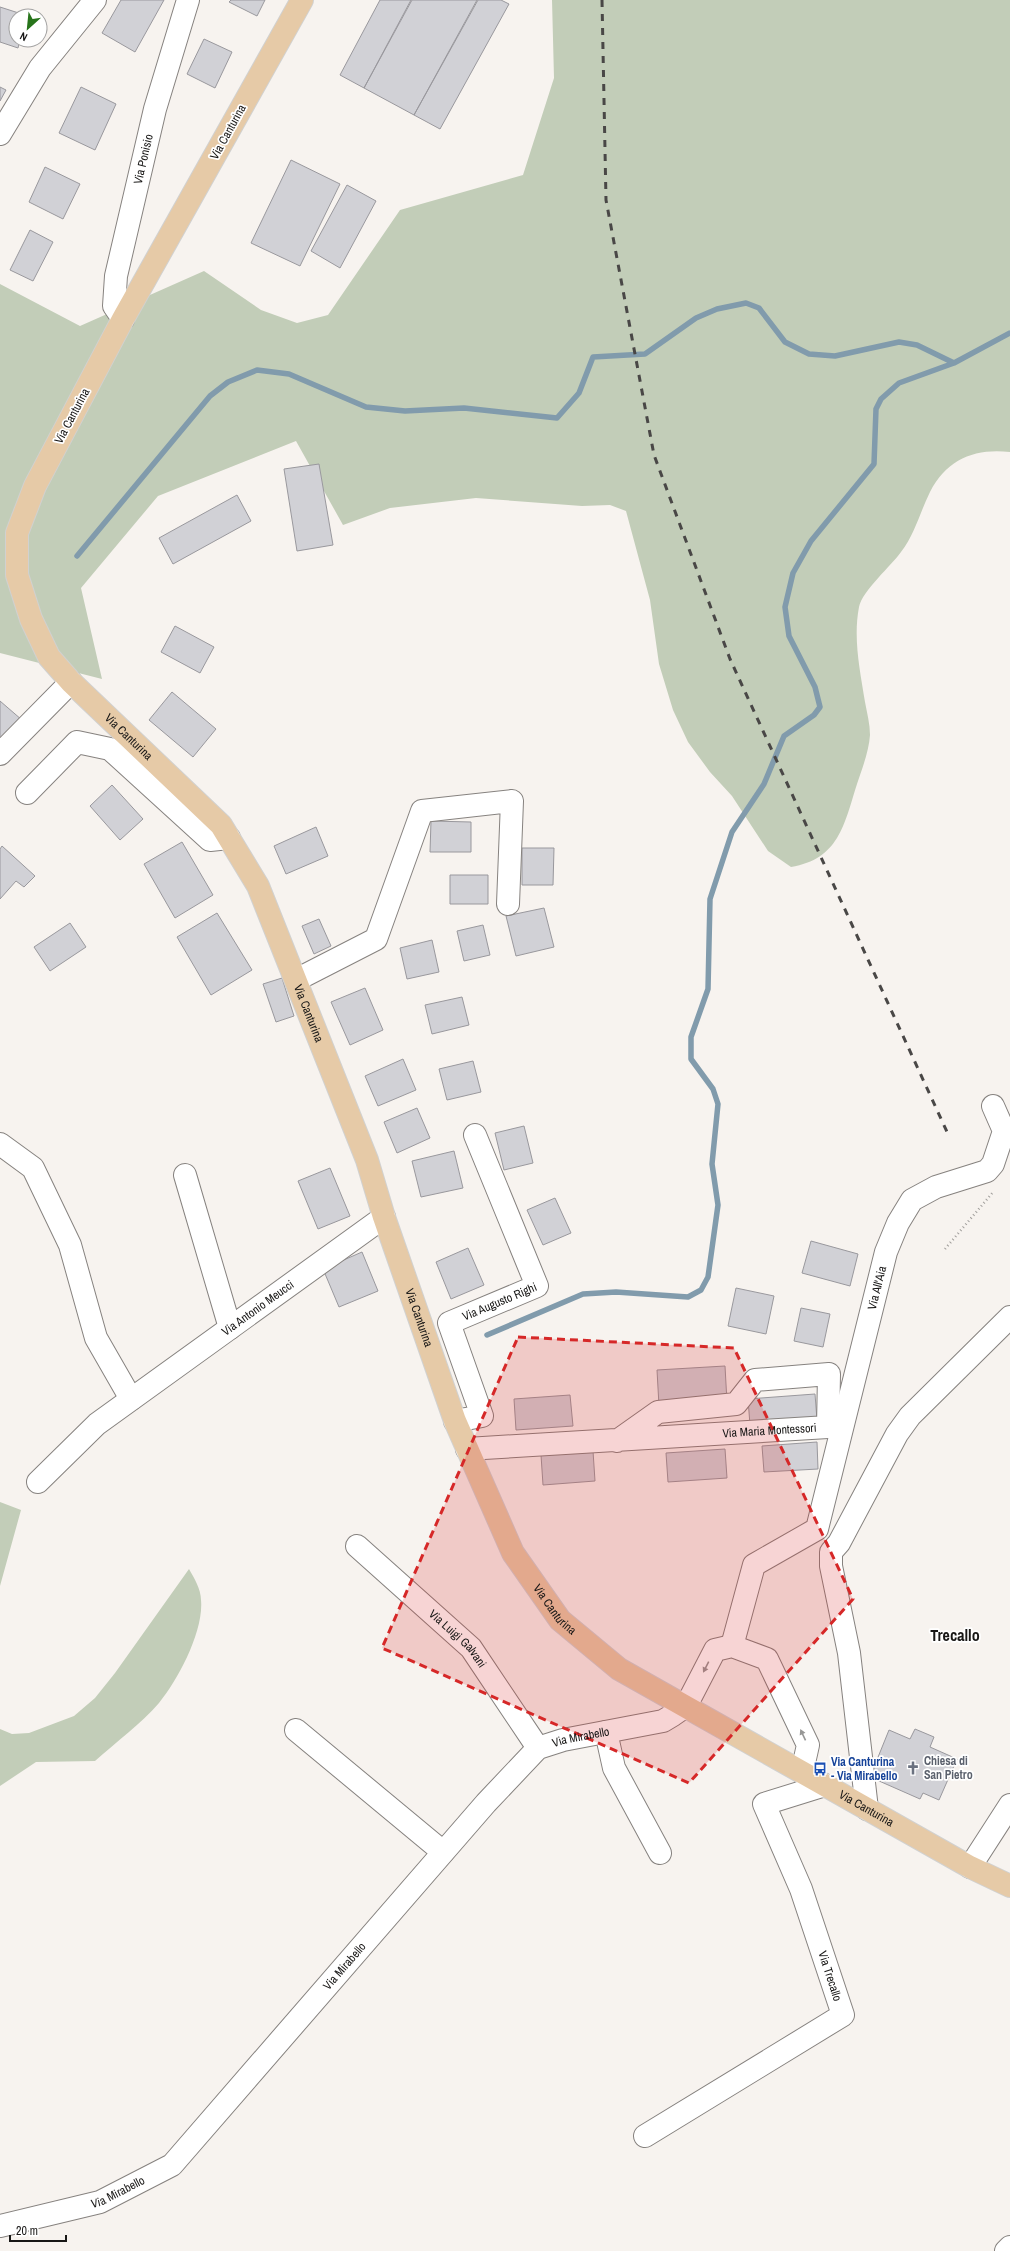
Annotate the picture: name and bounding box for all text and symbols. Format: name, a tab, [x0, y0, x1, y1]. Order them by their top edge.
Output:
north arrow	[8, 8, 48, 48]
text: N	[17, 29, 30, 45]
street label: Via Canturina	[206, 101, 250, 162]
street label: Via Ponisio	[130, 132, 157, 186]
street label: Via Canturina	[51, 385, 94, 446]
street label: Via Canturina	[101, 710, 156, 764]
street label: Via Canturina	[290, 982, 327, 1045]
street label: Via All'Aia	[864, 1264, 890, 1311]
street label: Via Antonio Meucci	[219, 1277, 297, 1339]
street label: Via Augusto Righi	[460, 1279, 539, 1324]
street label: Via Canturina	[402, 1286, 437, 1349]
street label: Via Maria Montessori	[722, 1420, 817, 1441]
street label: Via Canturina	[529, 1581, 580, 1639]
street label: Via Luigi Galvani	[425, 1606, 490, 1671]
district label: Trecallo	[930, 1624, 980, 1646]
one-way arrow	[703, 1661, 709, 1673]
street label: Via Mirabello	[550, 1723, 611, 1751]
one-way arrow	[800, 1729, 806, 1741]
place label: Chiesa di San Pietro	[924, 1753, 973, 1783]
place label: Via Canturina - Via Mirabello	[831, 1754, 898, 1784]
church icon: Chiesa di San Pietro	[905, 1760, 921, 1776]
bus stop icon: Via Canturina - Via Mirabello	[812, 1761, 828, 1777]
street label: Via Canturina	[836, 1787, 897, 1831]
street label: Via Mirabello	[319, 1939, 369, 1993]
street label: Via Trecallo	[814, 1949, 846, 2003]
street label: Via Mirabello	[90, 2172, 147, 2212]
scale bar	[10, 2217, 66, 2243]
text: 20 m	[16, 2223, 38, 2239]

